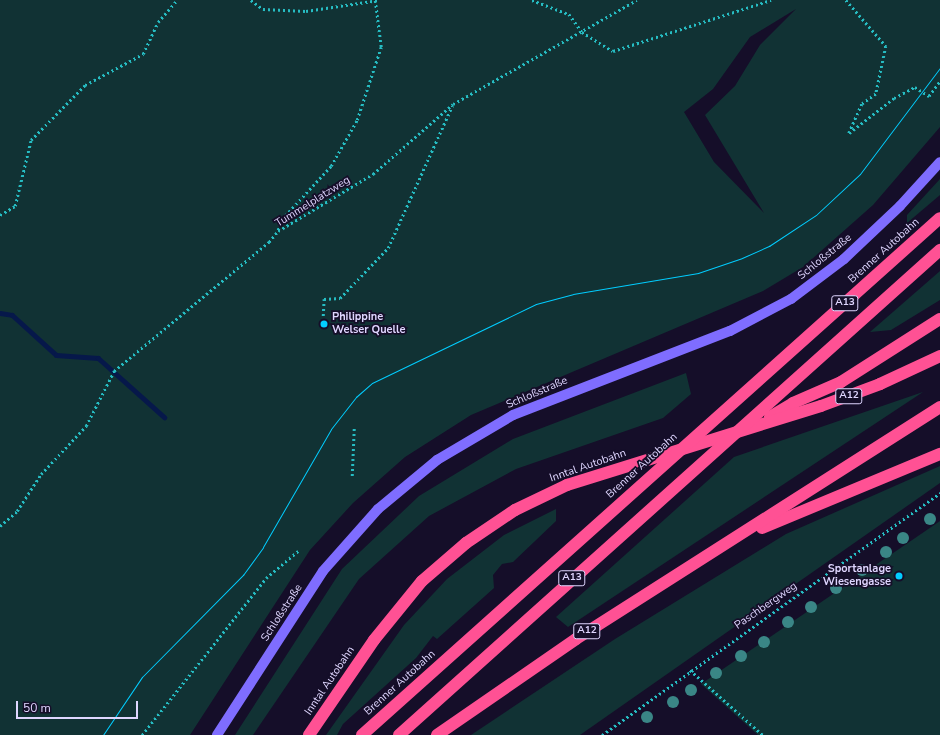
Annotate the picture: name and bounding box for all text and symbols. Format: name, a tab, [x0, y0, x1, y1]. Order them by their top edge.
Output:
street label: Tummelplatzweg	[273, 174, 353, 230]
street label: Brenner Autobahn	[846, 216, 922, 286]
street label: Schloßstraße	[795, 231, 855, 283]
road number: A13	[831, 295, 859, 311]
place label: Philippine Welser Quelle	[332, 311, 405, 337]
marker: Philippine Welser Quelle	[319, 319, 329, 329]
street label: Schloßstraße	[504, 374, 570, 412]
road number: A12	[835, 388, 863, 404]
street label: Brenner Autobahn	[604, 431, 680, 501]
street label: Inntal Autobahn	[548, 447, 628, 485]
place label: Sportanlage Wiesengasse	[823, 563, 891, 589]
road number: A13	[558, 570, 586, 586]
marker: Sportanlage Wiesengasse	[894, 571, 904, 581]
street label: Paschbergweg	[732, 580, 800, 632]
street label: Schloßstraße	[259, 582, 305, 644]
road number: A12	[573, 623, 601, 639]
street label: Inntal Autobahn	[302, 644, 358, 718]
street label: Brenner Autobahn	[362, 648, 438, 718]
scale bar	[18, 693, 140, 719]
text: 50 m	[23, 700, 51, 716]

